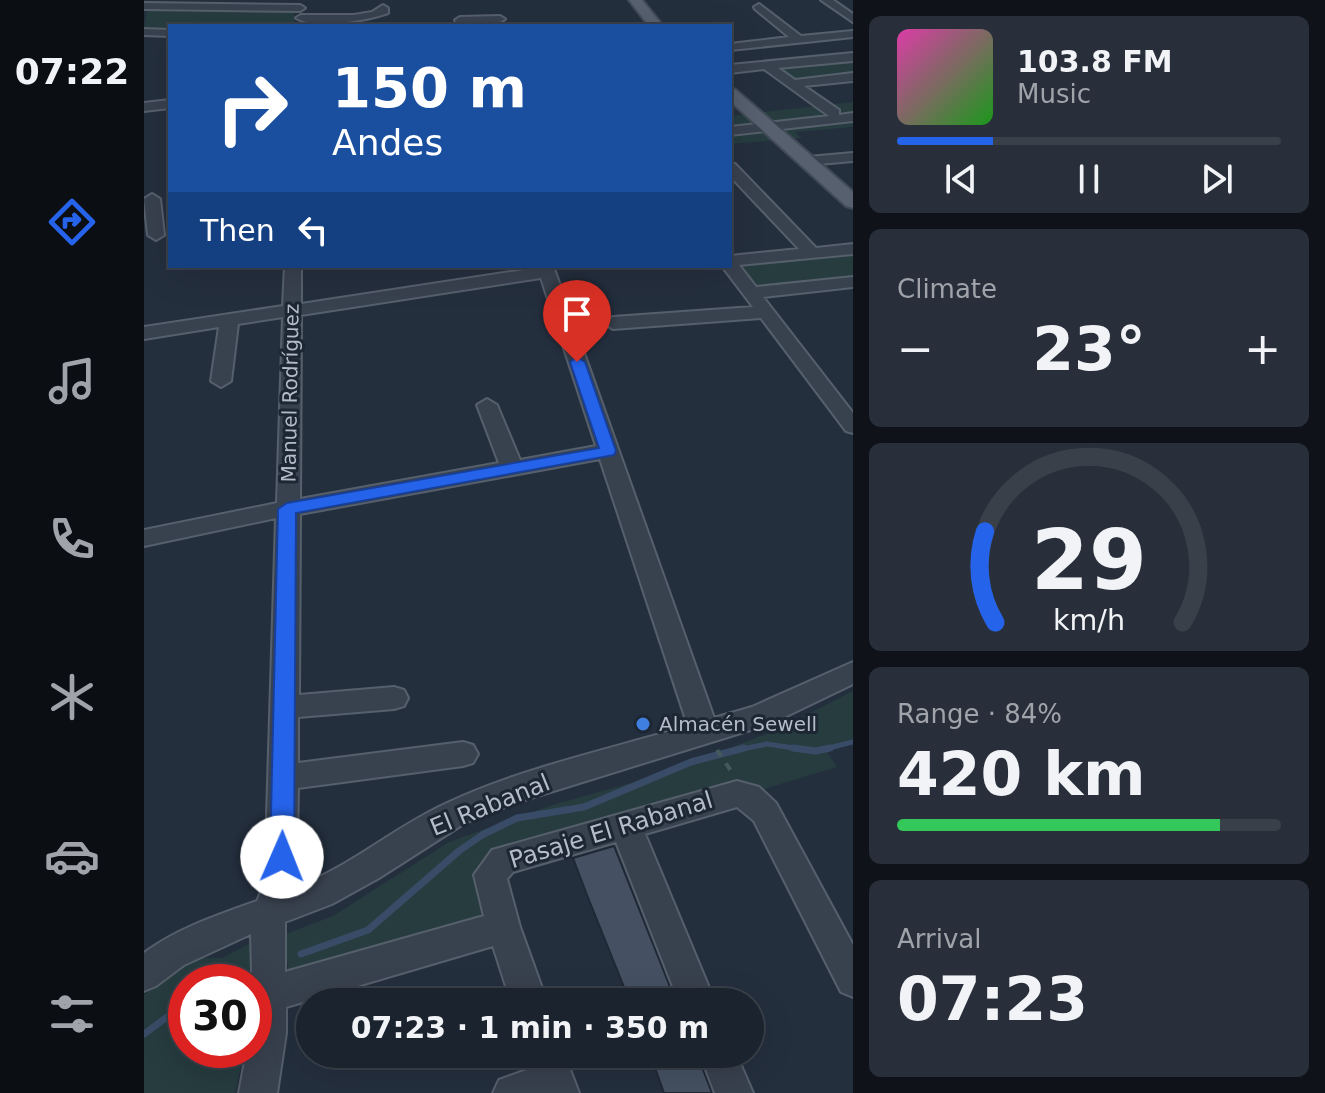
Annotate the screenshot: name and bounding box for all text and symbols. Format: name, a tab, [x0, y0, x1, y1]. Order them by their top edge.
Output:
text: 103.8 FM	[1017, 44, 1173, 79]
text: 07:22	[15, 51, 129, 92]
text: 150 m	[332, 55, 527, 120]
icon: right	[200, 56, 304, 160]
text: Music	[1017, 79, 1091, 109]
text: Andes	[332, 122, 443, 163]
icon: previous	[939, 157, 983, 201]
icon: pause	[1067, 157, 1111, 201]
icon: next	[1195, 157, 1239, 201]
icon: directions	[44, 194, 100, 250]
icon: left	[291, 208, 335, 252]
text: Then	[200, 213, 275, 248]
text: Climate	[897, 274, 997, 304]
pin	[543, 280, 611, 362]
icon: arrive	[555, 292, 599, 336]
street label: Manuel Rodríguez	[276, 303, 304, 483]
text: 23°	[1032, 314, 1146, 384]
text: −	[897, 323, 934, 374]
text: +	[1244, 323, 1281, 374]
icon: music	[44, 353, 100, 409]
icon: phone	[44, 511, 100, 567]
text: 29	[1031, 511, 1147, 608]
text: km/h	[1053, 603, 1125, 637]
icon: climate	[44, 669, 100, 725]
text: Range · 84%	[897, 699, 1062, 729]
place label: Almacén Sewell	[659, 712, 817, 736]
marker: Almacén Sewell	[634, 715, 652, 733]
text: 420 km	[897, 739, 1146, 809]
street label: El Rabanal	[426, 768, 554, 842]
street label: Pasaje El Rabanal	[506, 786, 716, 874]
position arrow	[240, 815, 324, 899]
icon: car	[44, 828, 100, 884]
text: Arrival	[897, 924, 981, 954]
speed limit sign: 30	[168, 964, 272, 1068]
text: 07:23	[897, 964, 1088, 1034]
icon: filters	[44, 986, 100, 1042]
text: 07:23 · 1 min · 350 m	[351, 1010, 709, 1045]

